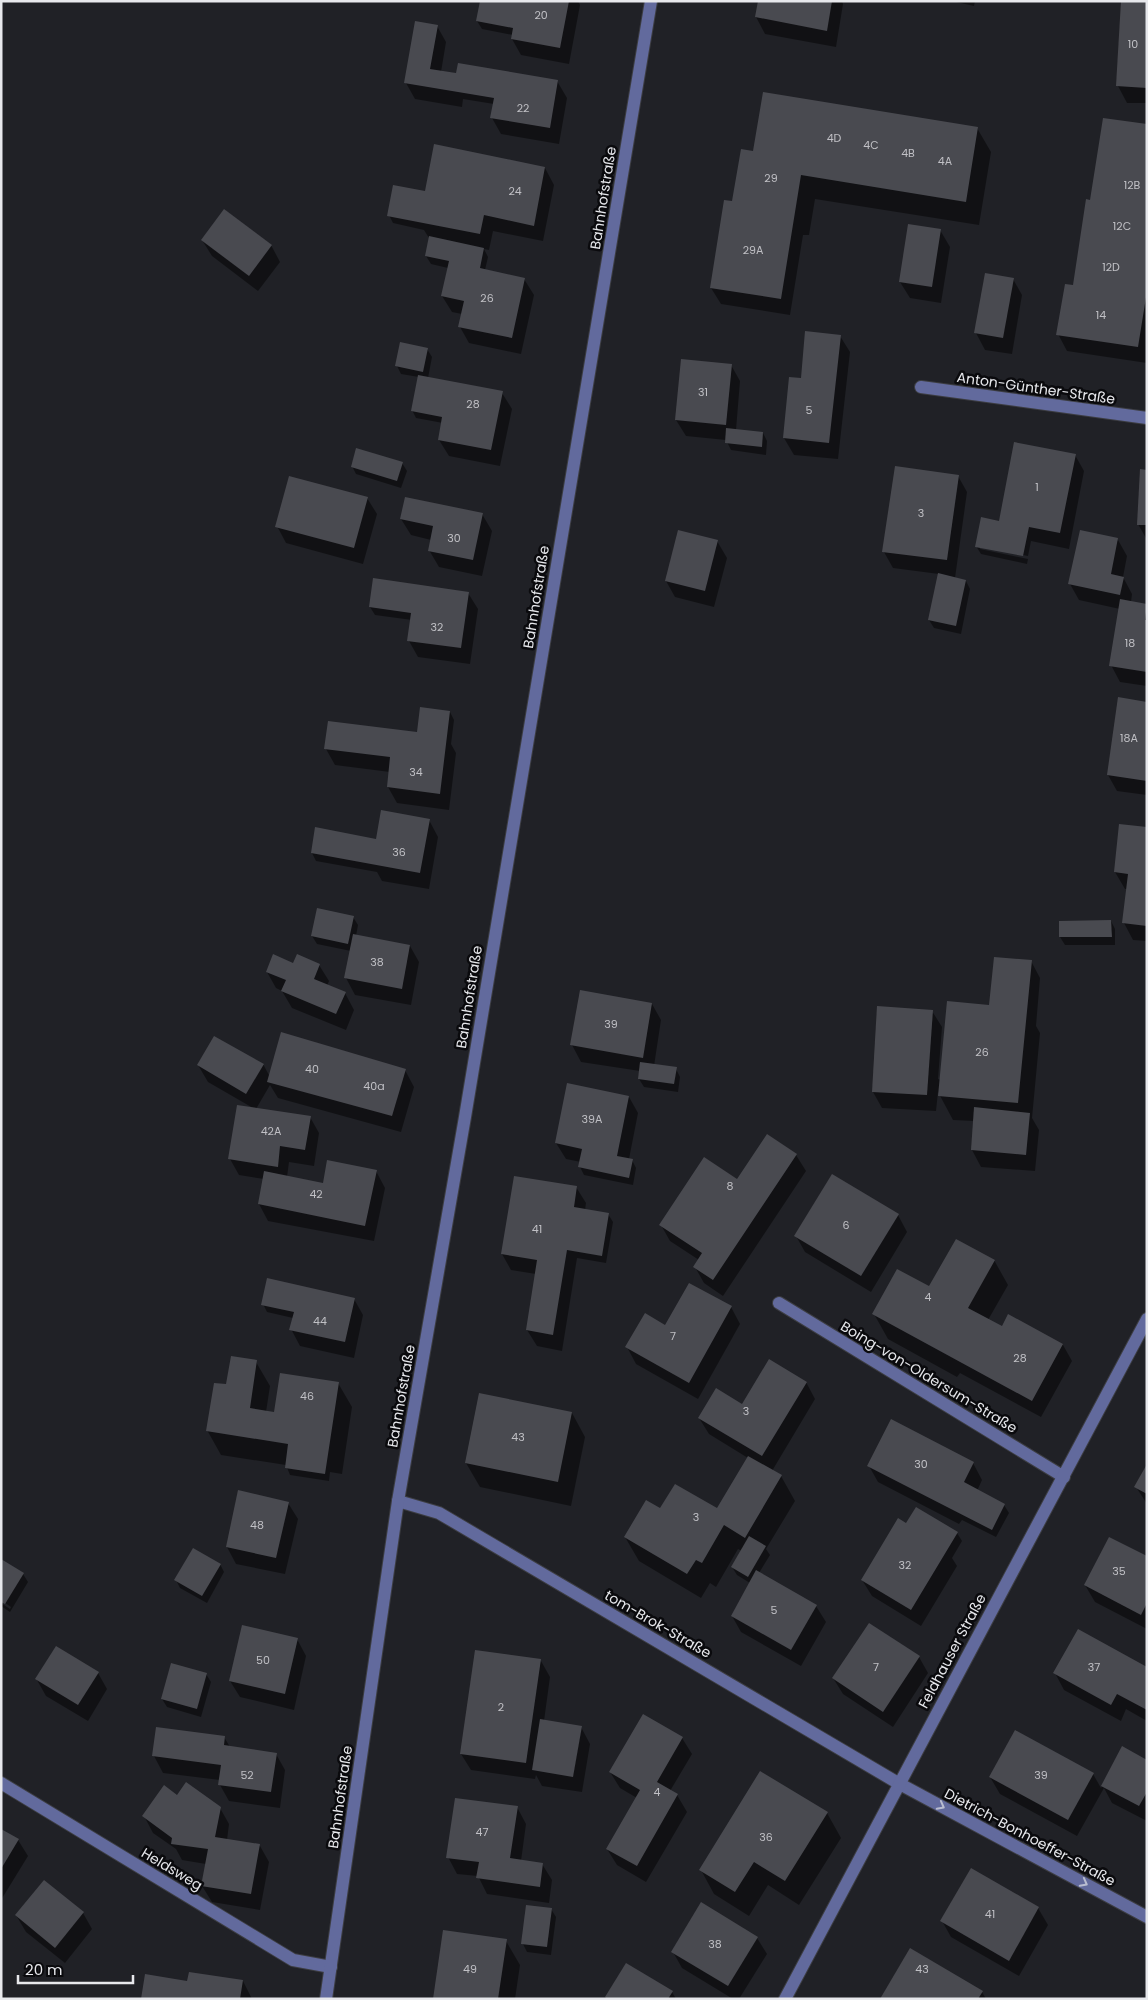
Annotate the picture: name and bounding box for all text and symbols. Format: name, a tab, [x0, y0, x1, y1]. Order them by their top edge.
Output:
house number: 20	[534, 7, 548, 23]
house number: 10	[1128, 36, 1138, 52]
house number: 22	[517, 100, 529, 116]
house number: 4D	[827, 130, 842, 146]
house number: 4C	[863, 137, 879, 153]
street label: Bahnhofstraße	[585, 145, 621, 251]
house number: 4B	[901, 145, 915, 161]
house number: 4A	[938, 153, 953, 169]
house number: 29	[764, 170, 778, 186]
house number: 12B	[1124, 177, 1141, 193]
house number: 24	[508, 183, 522, 199]
house number: 12C	[1113, 218, 1131, 234]
house number: 29A	[743, 242, 764, 258]
house number: 12D	[1102, 259, 1120, 275]
house number: 26	[480, 290, 494, 306]
house number: 14	[1096, 307, 1106, 323]
street label: Anton-Günther-Straße	[955, 367, 1117, 409]
house number: 31	[698, 384, 708, 400]
house number: 28	[466, 396, 480, 412]
house number: 5	[806, 402, 813, 418]
house number: 1	[1035, 479, 1039, 495]
house number: 3	[918, 505, 924, 521]
house number: 30	[447, 530, 461, 546]
street label: Bahnhofstraße	[518, 544, 554, 650]
house number: 32	[431, 619, 443, 635]
house number: 18	[1125, 635, 1135, 651]
house number: 18A	[1120, 730, 1139, 746]
house number: 34	[409, 764, 423, 780]
house number: 36	[392, 844, 406, 860]
street label: Bahnhofstraße	[451, 944, 487, 1050]
house number: 38	[370, 954, 384, 970]
house number: 39	[604, 1016, 618, 1032]
house number: 26	[975, 1044, 989, 1060]
house number: 40	[305, 1061, 319, 1077]
house number: 40a	[363, 1078, 385, 1094]
house number: 39A	[582, 1111, 603, 1127]
house number: 42A	[261, 1123, 282, 1139]
house number: 8	[727, 1178, 734, 1194]
house number: 42	[309, 1186, 323, 1202]
house number: 6	[843, 1217, 850, 1233]
house number: 41	[532, 1221, 542, 1237]
house number: 4	[925, 1289, 932, 1305]
house number: 44	[313, 1313, 327, 1329]
street label: Boing-von-Oldersum-Straße	[837, 1316, 1021, 1438]
house number: 7	[670, 1328, 676, 1344]
street label: Bahnhofstraße	[382, 1343, 420, 1449]
house number: 28	[1013, 1350, 1027, 1366]
house number: 46	[300, 1388, 314, 1404]
house number: 3	[743, 1403, 749, 1419]
house number: 43	[511, 1429, 525, 1445]
house number: 30	[914, 1456, 928, 1472]
house number: 3	[693, 1509, 699, 1525]
house number: 48	[250, 1517, 264, 1533]
house number: 32	[899, 1557, 911, 1573]
house number: 35	[1112, 1563, 1126, 1579]
street label: tom-Brok-Straße	[601, 1585, 715, 1663]
street label: Feldhauser Straße	[913, 1590, 991, 1712]
house number: 5	[771, 1602, 778, 1618]
house number: 50	[256, 1652, 270, 1668]
house number: 7	[873, 1659, 879, 1675]
house number: 37	[1088, 1659, 1100, 1675]
house number: 2	[498, 1699, 504, 1715]
street label: Bahnhofstraße	[323, 1744, 357, 1850]
house number: 52	[240, 1767, 254, 1783]
house number: 39	[1034, 1767, 1048, 1783]
street label: Dietrich-Bonhoeffer-Straße	[941, 1783, 1119, 1891]
house number: 4	[654, 1784, 661, 1800]
one-way arrow	[936, 1800, 945, 1810]
house number: 47	[476, 1824, 488, 1840]
house number: 36	[759, 1829, 773, 1845]
street label: Heldsweg	[138, 1843, 206, 1895]
one-way arrow	[1079, 1877, 1088, 1887]
house number: 41	[985, 1906, 995, 1922]
house number: 38	[708, 1936, 722, 1952]
scale bar	[18, 1952, 132, 1984]
text: 20 m	[25, 1959, 63, 1980]
house number: 49	[463, 1961, 477, 1977]
house number: 43	[915, 1961, 929, 1977]

